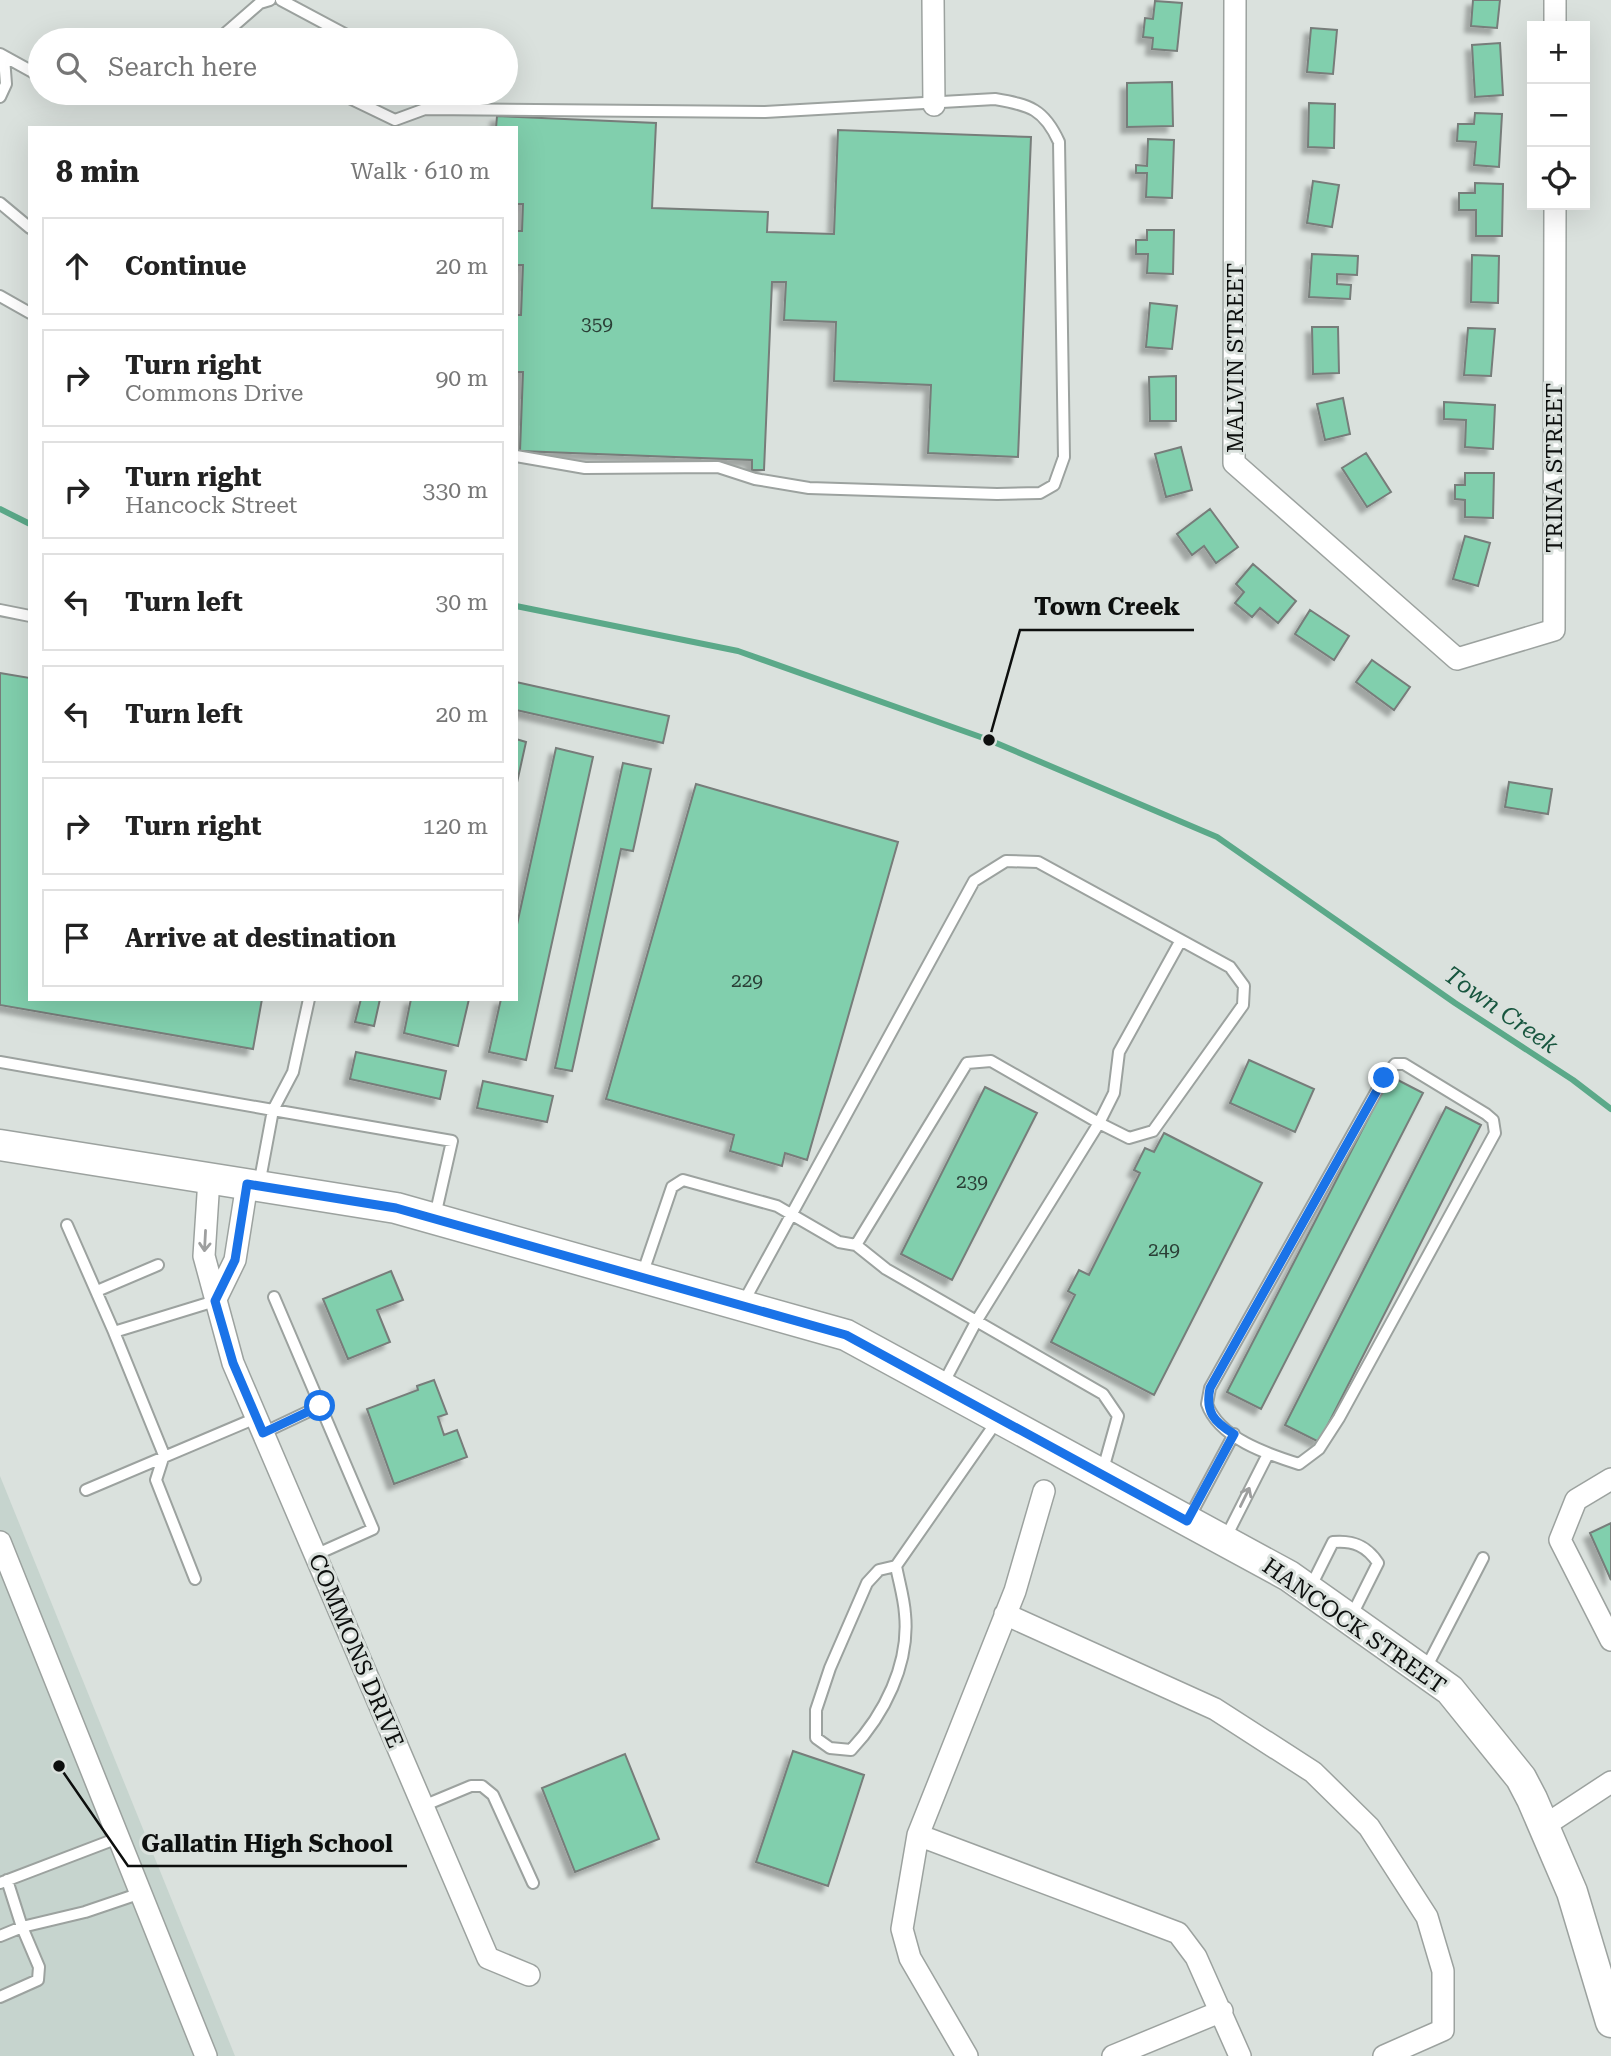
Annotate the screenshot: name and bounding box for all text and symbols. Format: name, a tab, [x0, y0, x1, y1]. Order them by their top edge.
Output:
map controls	[1527, 21, 1590, 210]
button: +	[1527, 21, 1590, 84]
search box	[28, 28, 518, 105]
icon: search	[52, 48, 90, 86]
text: Search here	[108, 52, 257, 82]
button: −	[1527, 84, 1590, 147]
button: locate	[1527, 147, 1590, 210]
text: 8 min	[56, 154, 139, 189]
text: Walk · 610 m	[351, 158, 490, 185]
icon: ahead	[58, 247, 96, 285]
text: Continue	[125, 251, 247, 281]
text: 20 m	[435, 253, 488, 280]
street label: MALVIN STREET	[1222, 263, 1249, 453]
house number: 359	[581, 312, 613, 335]
text: Turn right	[125, 350, 261, 380]
icon: right	[58, 359, 96, 397]
text: 90 m	[435, 365, 488, 392]
text: Commons Drive	[125, 380, 303, 407]
street label: TRINA STREET	[1541, 383, 1568, 553]
text: Turn right	[125, 462, 261, 492]
icon: right	[58, 471, 96, 509]
text: 330 m	[423, 477, 488, 504]
text: Hancock Street	[125, 492, 297, 519]
icon: left	[58, 583, 96, 621]
callout: Town Creek	[1020, 585, 1194, 630]
text: Turn left	[125, 587, 243, 617]
text: 30 m	[435, 589, 488, 616]
text: Town Creek	[1034, 593, 1180, 621]
icon: left	[58, 695, 96, 733]
text: Turn left	[125, 699, 243, 729]
text: 20 m	[435, 701, 488, 728]
icon: right	[58, 807, 96, 845]
text: Turn right	[125, 811, 261, 841]
text: 120 m	[423, 813, 488, 840]
icon: arrive	[58, 919, 96, 957]
text: Arrive at destination	[125, 923, 396, 953]
water label: Town Creek	[1439, 961, 1563, 1059]
house number: 229	[731, 969, 763, 992]
route end	[1368, 1062, 1399, 1093]
house number: 239	[956, 1170, 988, 1193]
one-way arrow	[199, 1229, 212, 1252]
house number: 249	[1148, 1238, 1180, 1261]
route start	[304, 1390, 335, 1421]
one-way arrow	[1239, 1487, 1253, 1508]
street label: COMMONS DRIVE	[303, 1550, 409, 1752]
street label: HANCOCK STREET	[1257, 1553, 1451, 1699]
callout: Gallatin High School	[128, 1821, 407, 1866]
text: Gallatin High School	[141, 1830, 393, 1858]

